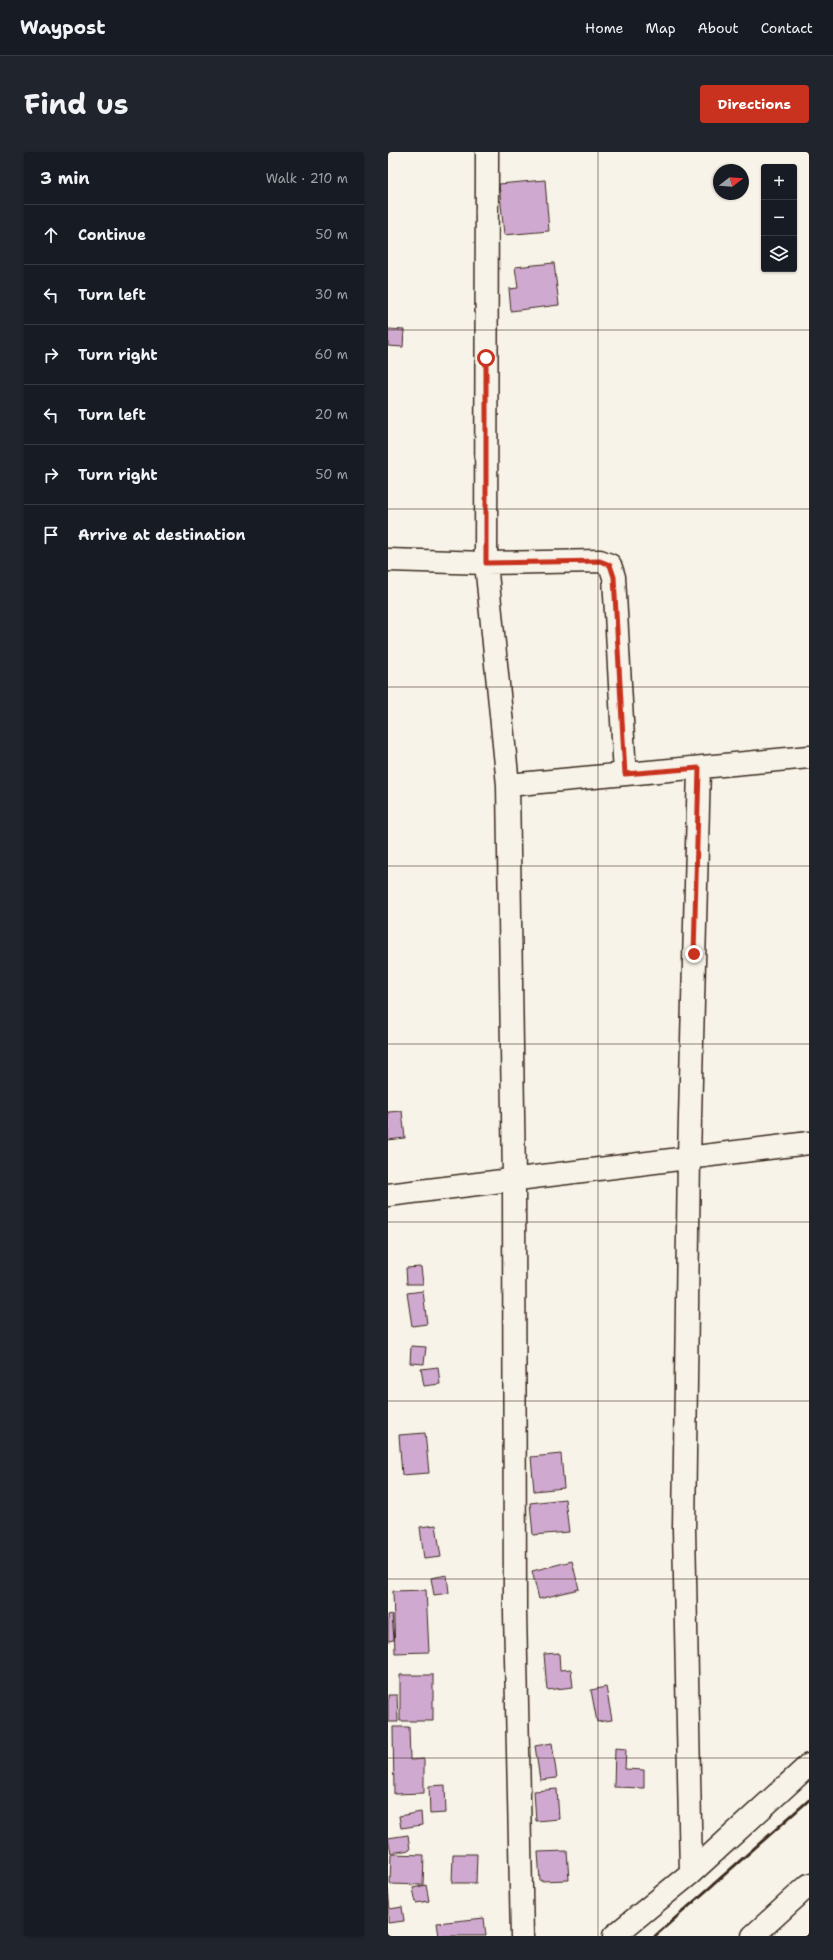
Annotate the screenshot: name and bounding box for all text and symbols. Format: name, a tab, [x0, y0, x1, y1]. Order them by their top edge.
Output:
text: Waypost	[20, 15, 105, 40]
text: Home	[585, 19, 624, 37]
text: Map	[646, 19, 676, 37]
text: About	[698, 19, 739, 37]
text: Contact	[761, 19, 813, 37]
text: Find us	[24, 85, 129, 123]
button: Directions	[700, 85, 809, 123]
north arrow	[713, 164, 749, 200]
map controls	[761, 164, 797, 272]
button: +	[761, 164, 797, 200]
text: 3 min	[40, 167, 90, 189]
text: Walk · 210 m	[266, 170, 348, 187]
button: −	[761, 200, 797, 236]
icon: ahead	[40, 224, 62, 246]
text: Continue	[78, 225, 146, 245]
text: 50 m	[315, 226, 348, 243]
button: layers	[761, 236, 797, 272]
icon: left	[40, 284, 62, 306]
text: Turn left	[78, 285, 146, 305]
text: 30 m	[314, 286, 348, 303]
icon: right	[40, 344, 62, 366]
text: Turn right	[78, 345, 158, 365]
text: 60 m	[315, 346, 348, 363]
route start	[477, 349, 495, 367]
icon: left	[40, 404, 62, 426]
text: Turn left	[78, 405, 146, 425]
text: 20 m	[315, 406, 348, 423]
icon: right	[40, 464, 62, 486]
text: Turn right	[78, 465, 158, 485]
text: 50 m	[315, 466, 348, 483]
icon: arrive	[40, 524, 62, 546]
text: Arrive at destination	[78, 525, 246, 545]
route end	[685, 945, 703, 963]

